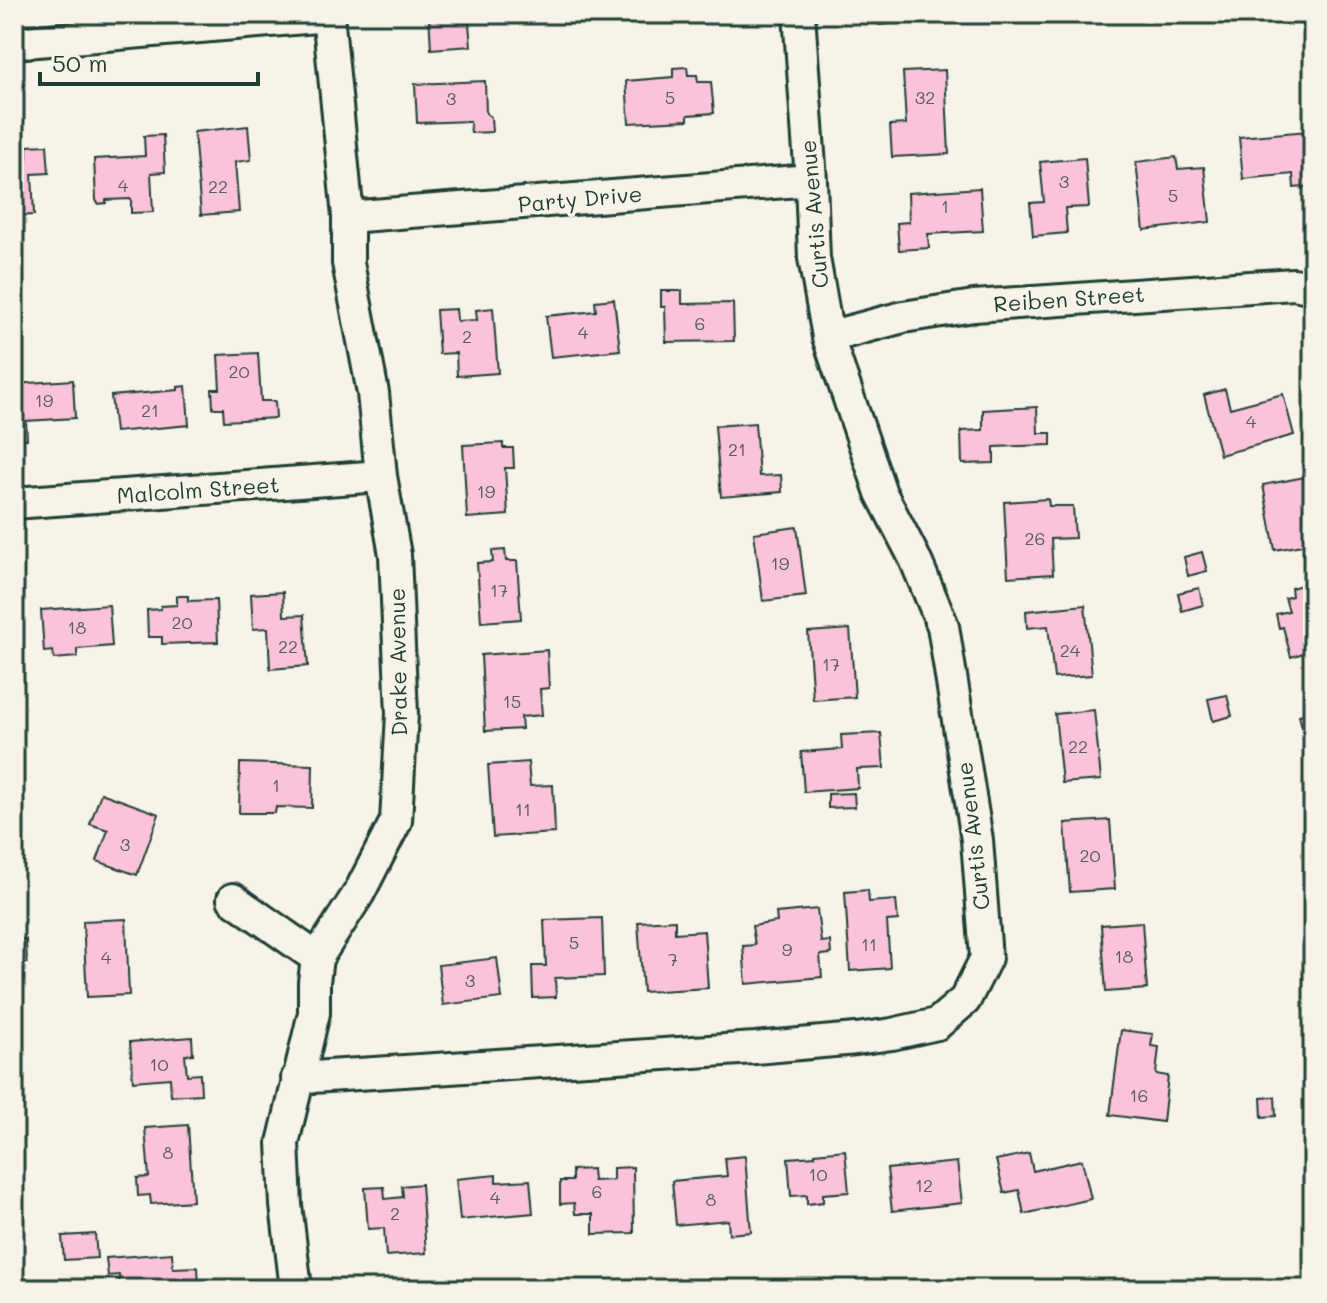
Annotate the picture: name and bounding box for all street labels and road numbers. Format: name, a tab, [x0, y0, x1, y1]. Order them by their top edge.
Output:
street label: Curtis Avenue	[793, 139, 834, 290]
street label: Party Drive	[517, 179, 643, 218]
street label: Reiben Street	[992, 279, 1145, 318]
street label: Malcolm Street	[116, 469, 280, 510]
street label: Drake Avenue	[382, 588, 413, 736]
street label: Curtis Avenue	[949, 760, 996, 912]

